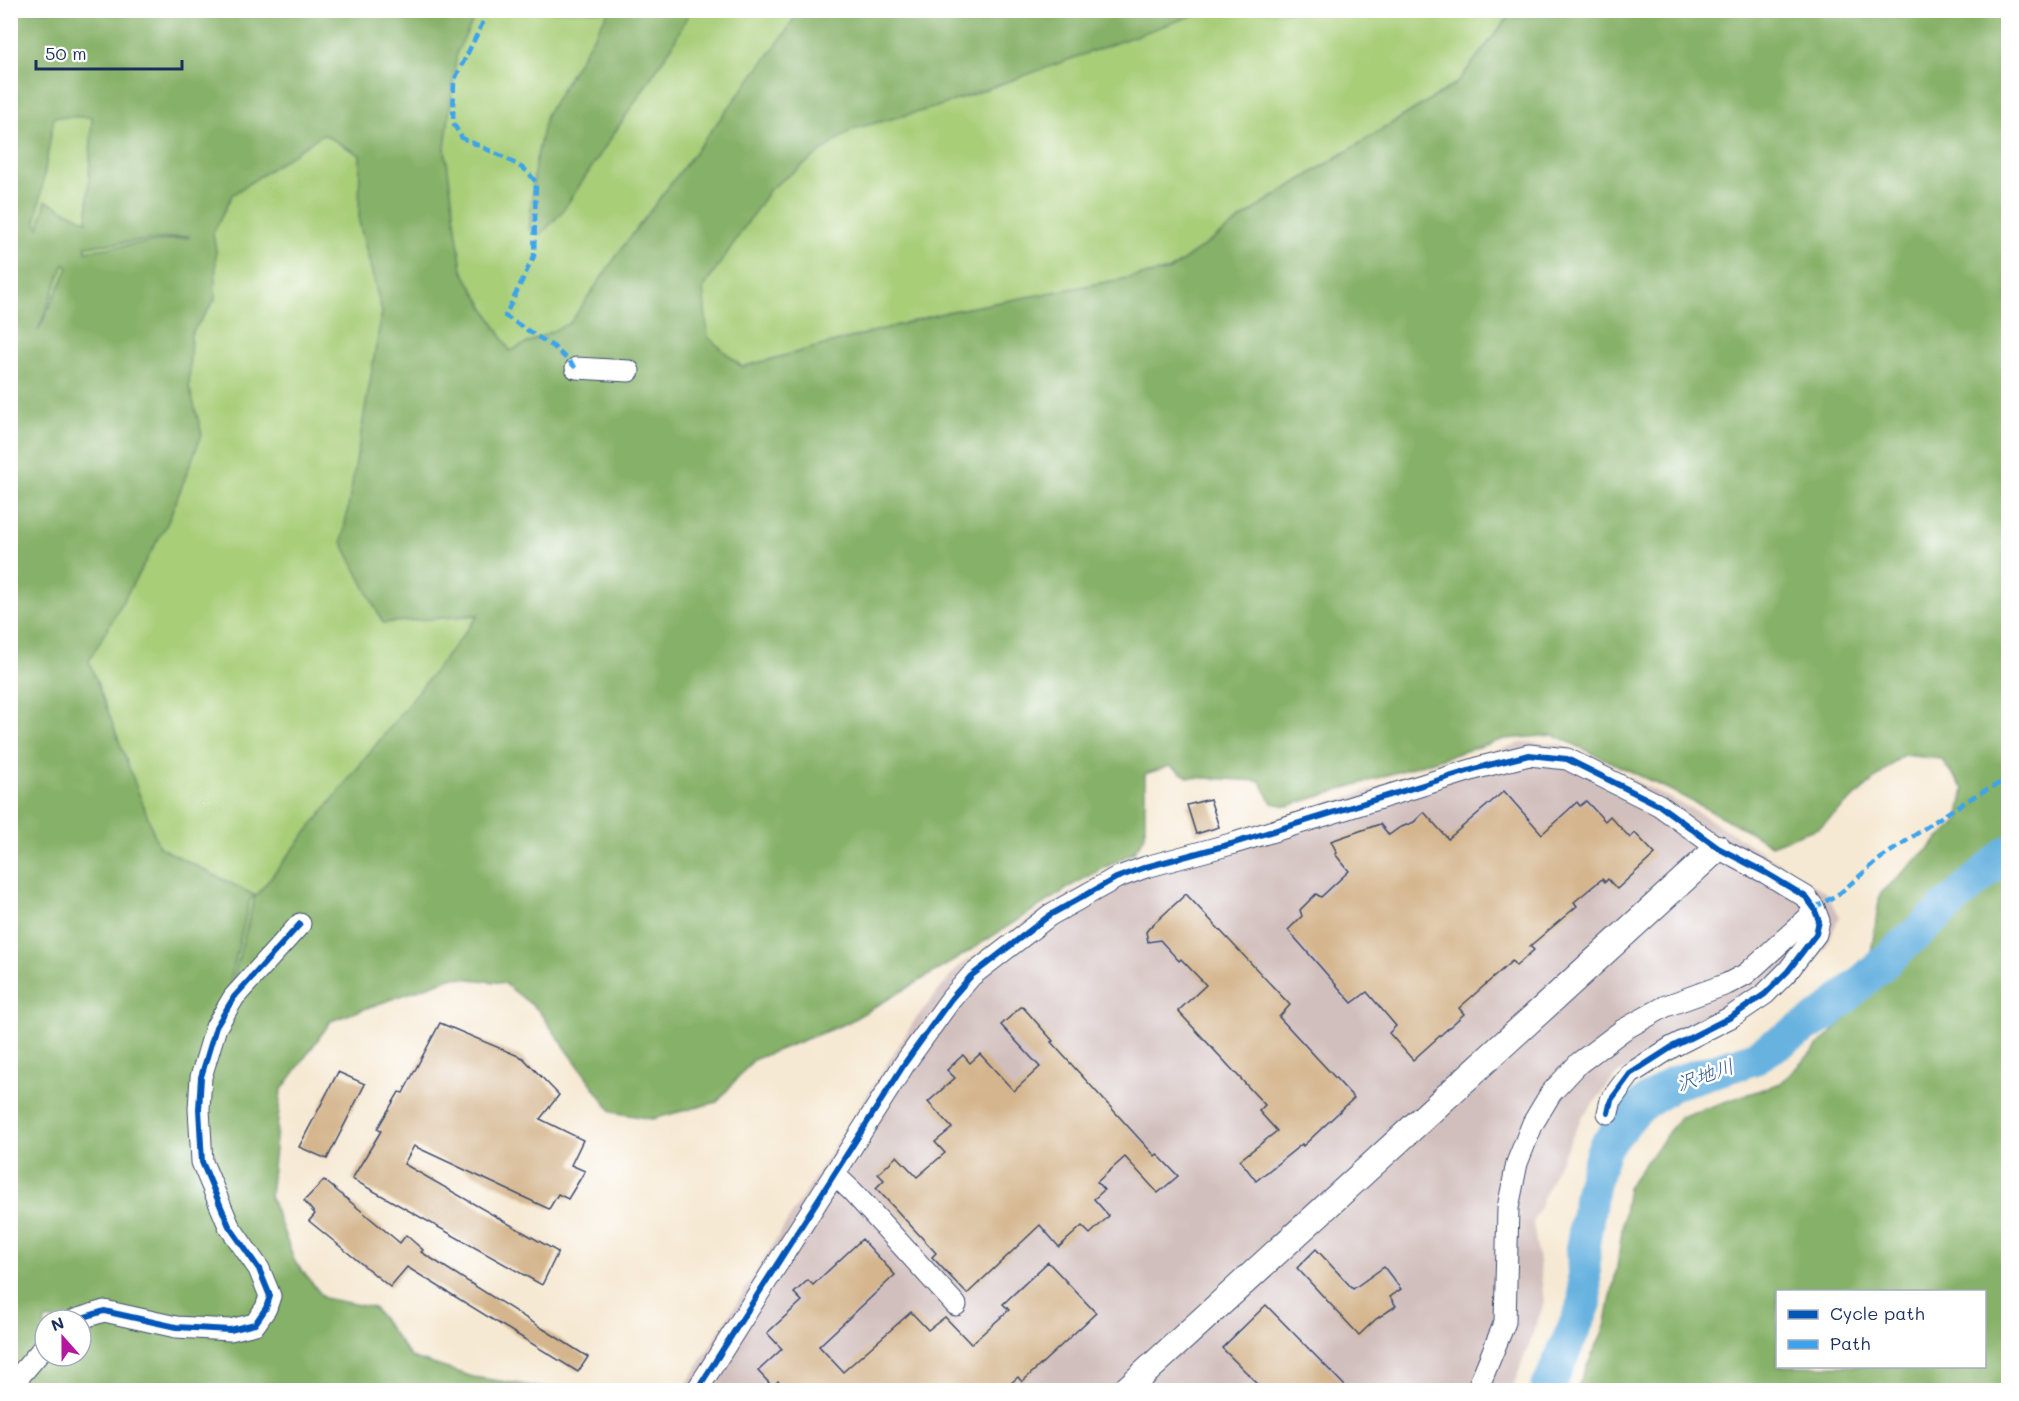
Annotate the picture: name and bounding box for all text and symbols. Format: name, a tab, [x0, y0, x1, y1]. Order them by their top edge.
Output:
scale bar	[36, 33, 182, 71]
text: 50 m	[45, 41, 87, 65]
water label: 沢地川	[1672, 1052, 1737, 1096]
legend	[1776, 1290, 1986, 1368]
text: Cycle path	[1830, 1301, 1925, 1325]
north arrow	[33, 1308, 93, 1368]
text: N	[48, 1312, 67, 1336]
text: Path	[1830, 1331, 1870, 1355]

